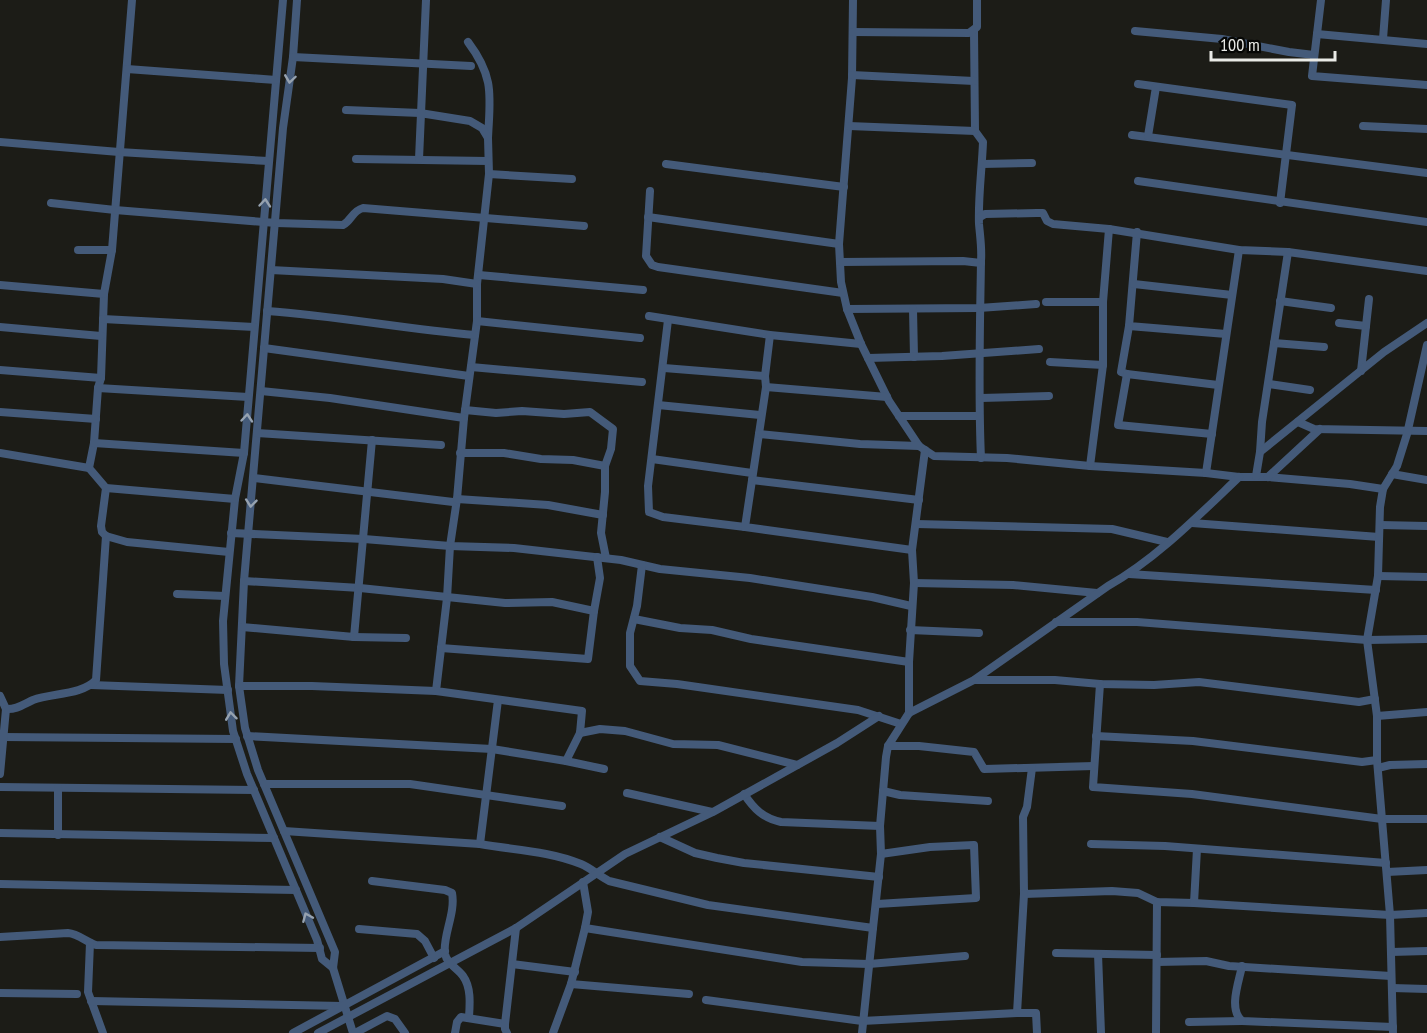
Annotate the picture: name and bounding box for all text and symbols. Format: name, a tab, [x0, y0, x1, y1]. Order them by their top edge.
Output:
scale bar	[1211, 24, 1336, 62]
text: 100 m	[1220, 33, 1260, 56]
one-way arrow	[285, 75, 297, 84]
one-way arrow	[258, 198, 271, 207]
one-way arrow	[240, 413, 253, 422]
one-way arrow	[245, 499, 258, 508]
one-way arrow	[226, 711, 238, 720]
one-way arrow	[302, 913, 314, 924]

